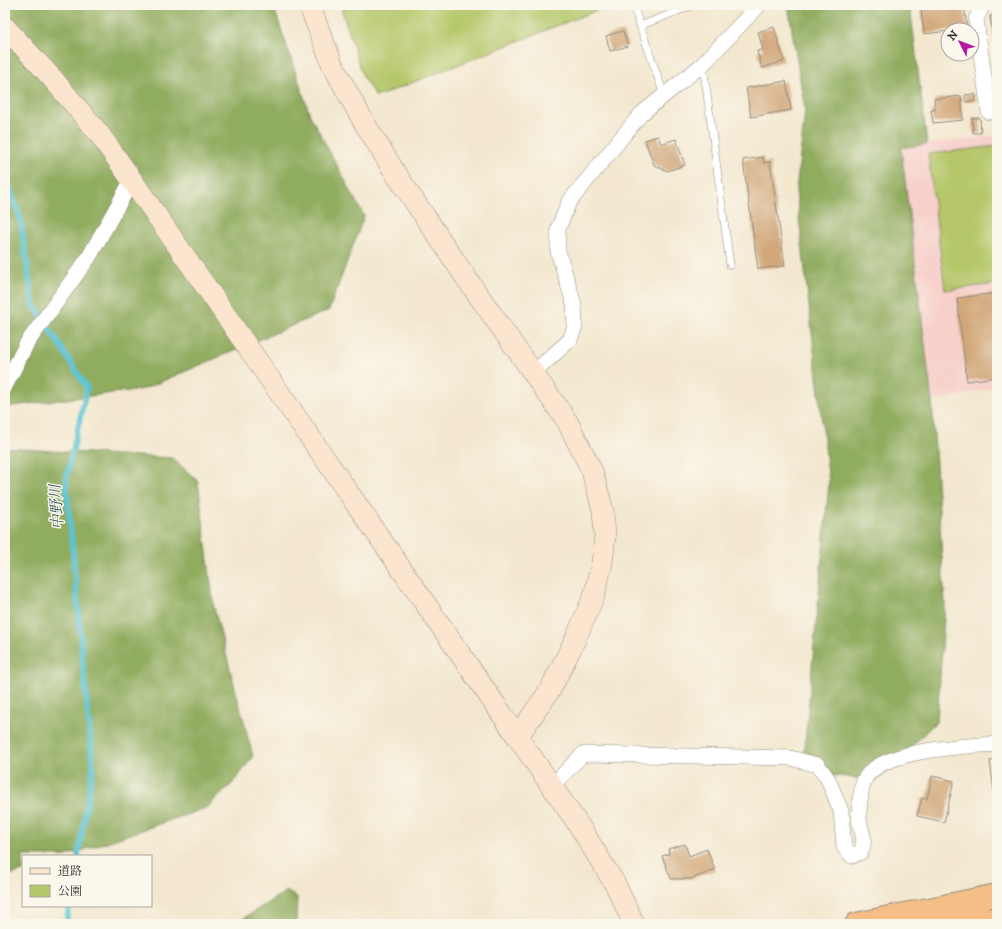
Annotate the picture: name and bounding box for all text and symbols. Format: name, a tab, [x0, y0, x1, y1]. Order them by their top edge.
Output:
north arrow	[940, 22, 980, 62]
text: N	[945, 28, 962, 44]
water label: 中野川	[46, 482, 68, 530]
legend	[22, 855, 152, 907]
text: 道路	[58, 864, 82, 879]
text: 公園	[58, 884, 82, 899]

